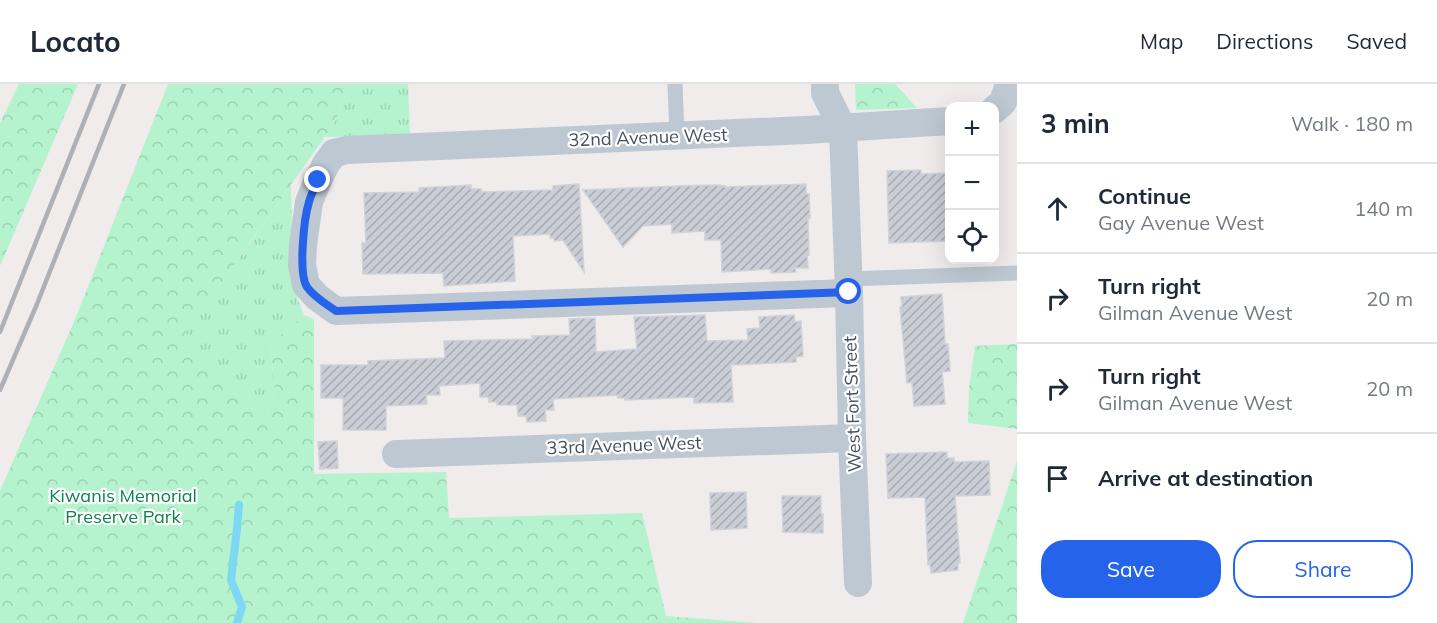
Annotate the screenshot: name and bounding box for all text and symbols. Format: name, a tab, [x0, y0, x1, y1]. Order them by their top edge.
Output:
text: Locato	[30, 24, 121, 59]
text: Map	[1140, 28, 1183, 54]
text: Directions	[1216, 28, 1313, 54]
text: Saved	[1346, 28, 1407, 54]
map controls	[945, 102, 999, 264]
button: +	[945, 102, 999, 156]
text: 3 min	[1041, 107, 1110, 140]
text: Walk · 180 m	[1291, 111, 1413, 136]
street label: 32nd Avenue West	[568, 123, 728, 151]
button: −	[945, 156, 999, 210]
route end	[304, 166, 330, 192]
text: Continue	[1098, 182, 1191, 210]
icon: ahead	[1041, 192, 1074, 225]
text: 140 m	[1354, 196, 1413, 221]
button: locate	[945, 210, 999, 264]
text: Gay Avenue West	[1098, 210, 1264, 235]
text: Turn right	[1098, 272, 1201, 300]
route start	[835, 278, 861, 304]
icon: right	[1041, 282, 1074, 315]
text: 20 m	[1366, 286, 1413, 311]
text: Gilman Avenue West	[1098, 300, 1292, 325]
street label: West Fort Street	[838, 335, 866, 473]
text: Turn right	[1098, 362, 1201, 390]
icon: right	[1041, 372, 1074, 405]
text: 20 m	[1366, 376, 1413, 401]
text: Gilman Avenue West	[1098, 390, 1292, 415]
street label: 33rd Avenue West	[546, 431, 702, 459]
icon: arrive	[1041, 462, 1074, 495]
text: Arrive at destination	[1098, 464, 1313, 492]
park label: Kiwanis Memorial Preserve Park	[49, 484, 197, 528]
button: Save	[1041, 540, 1221, 598]
button: Share	[1233, 540, 1413, 598]

